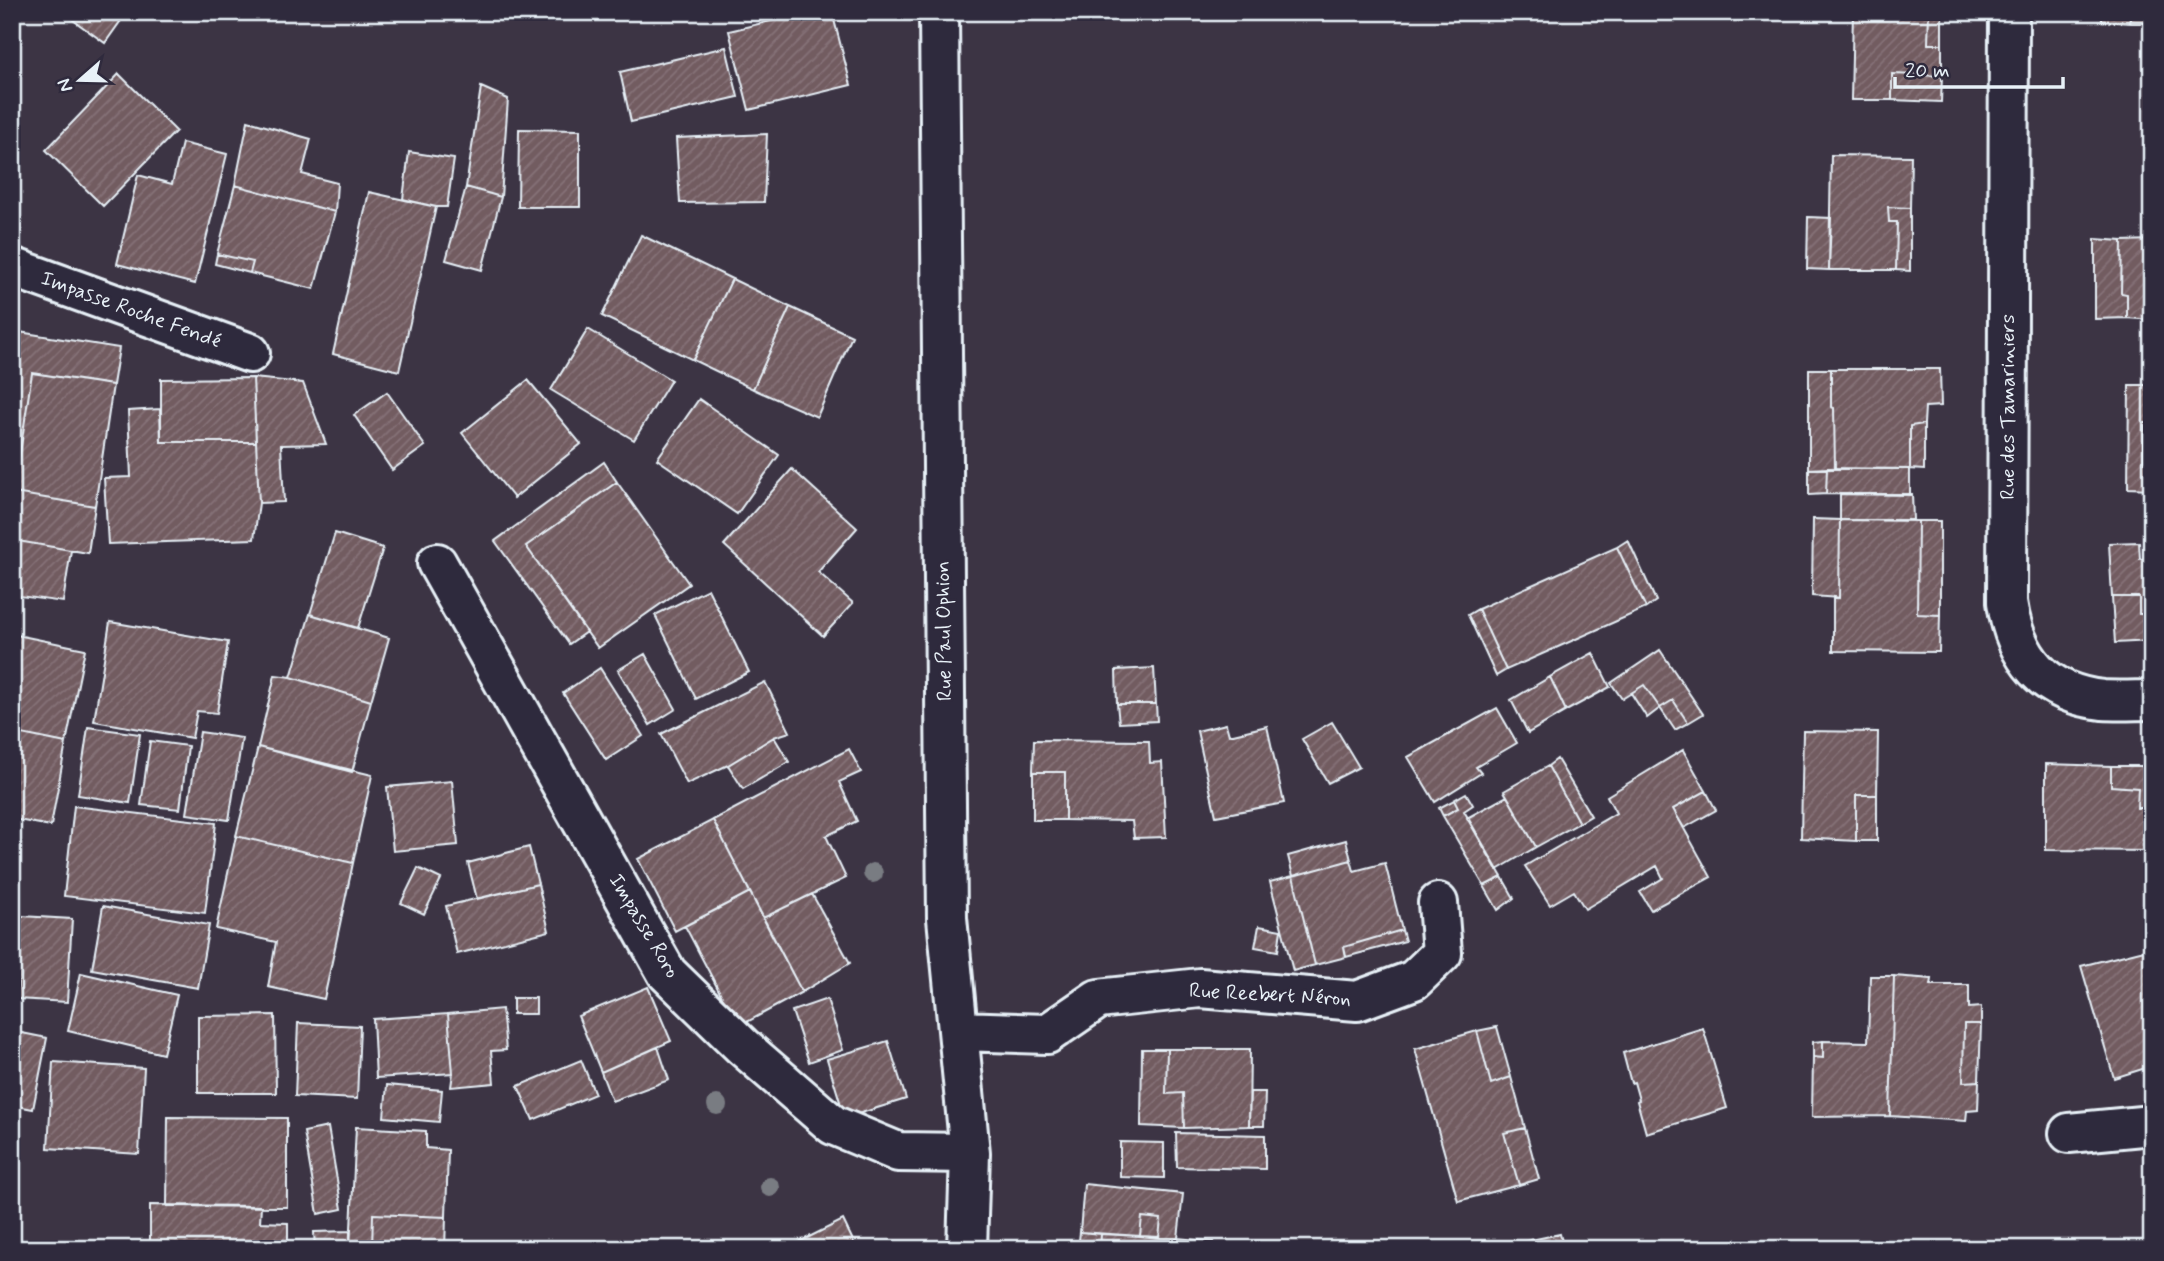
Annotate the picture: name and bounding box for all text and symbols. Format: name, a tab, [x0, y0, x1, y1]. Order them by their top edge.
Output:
north arrow	[46, 46, 116, 116]
scale bar	[1895, 46, 2062, 90]
text: 20 m	[1905, 57, 1950, 85]
text: N	[52, 75, 79, 96]
street label: Impasse Roche Fendé	[37, 264, 225, 356]
street label: Rue des Tamariniers	[1994, 314, 2022, 500]
street label: Rue Paul Ophion	[929, 561, 959, 701]
street label: Impasse Roro	[602, 869, 686, 983]
street label: Rue Reebert Néron	[1188, 977, 1352, 1013]

